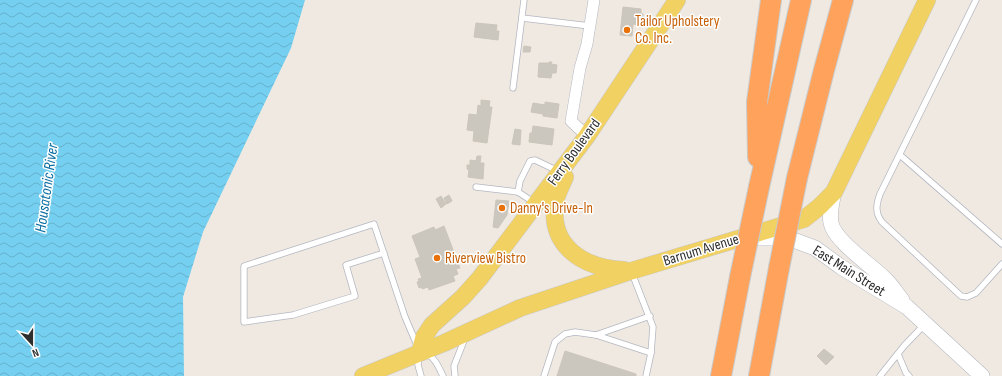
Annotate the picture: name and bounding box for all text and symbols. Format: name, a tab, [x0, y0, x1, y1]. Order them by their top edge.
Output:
place label: Tailor Upholstery Co. Inc.	[635, 12, 720, 48]
marker: Tailor Upholstery Co. Inc.	[622, 25, 632, 35]
street label: Ferry Boulevard	[543, 115, 605, 189]
water label: Housatonic River	[31, 142, 63, 234]
place label: Danny's Drive-In	[510, 199, 593, 218]
marker: Danny's Drive-In	[497, 203, 507, 213]
street label: Barnum Avenue	[661, 229, 741, 271]
street label: East Main Street	[809, 241, 889, 301]
place label: Riverview Bistro	[445, 249, 526, 268]
marker: Riverview Bistro	[432, 253, 442, 263]
north arrow	[12, 324, 52, 364]
text: N	[30, 346, 40, 360]

